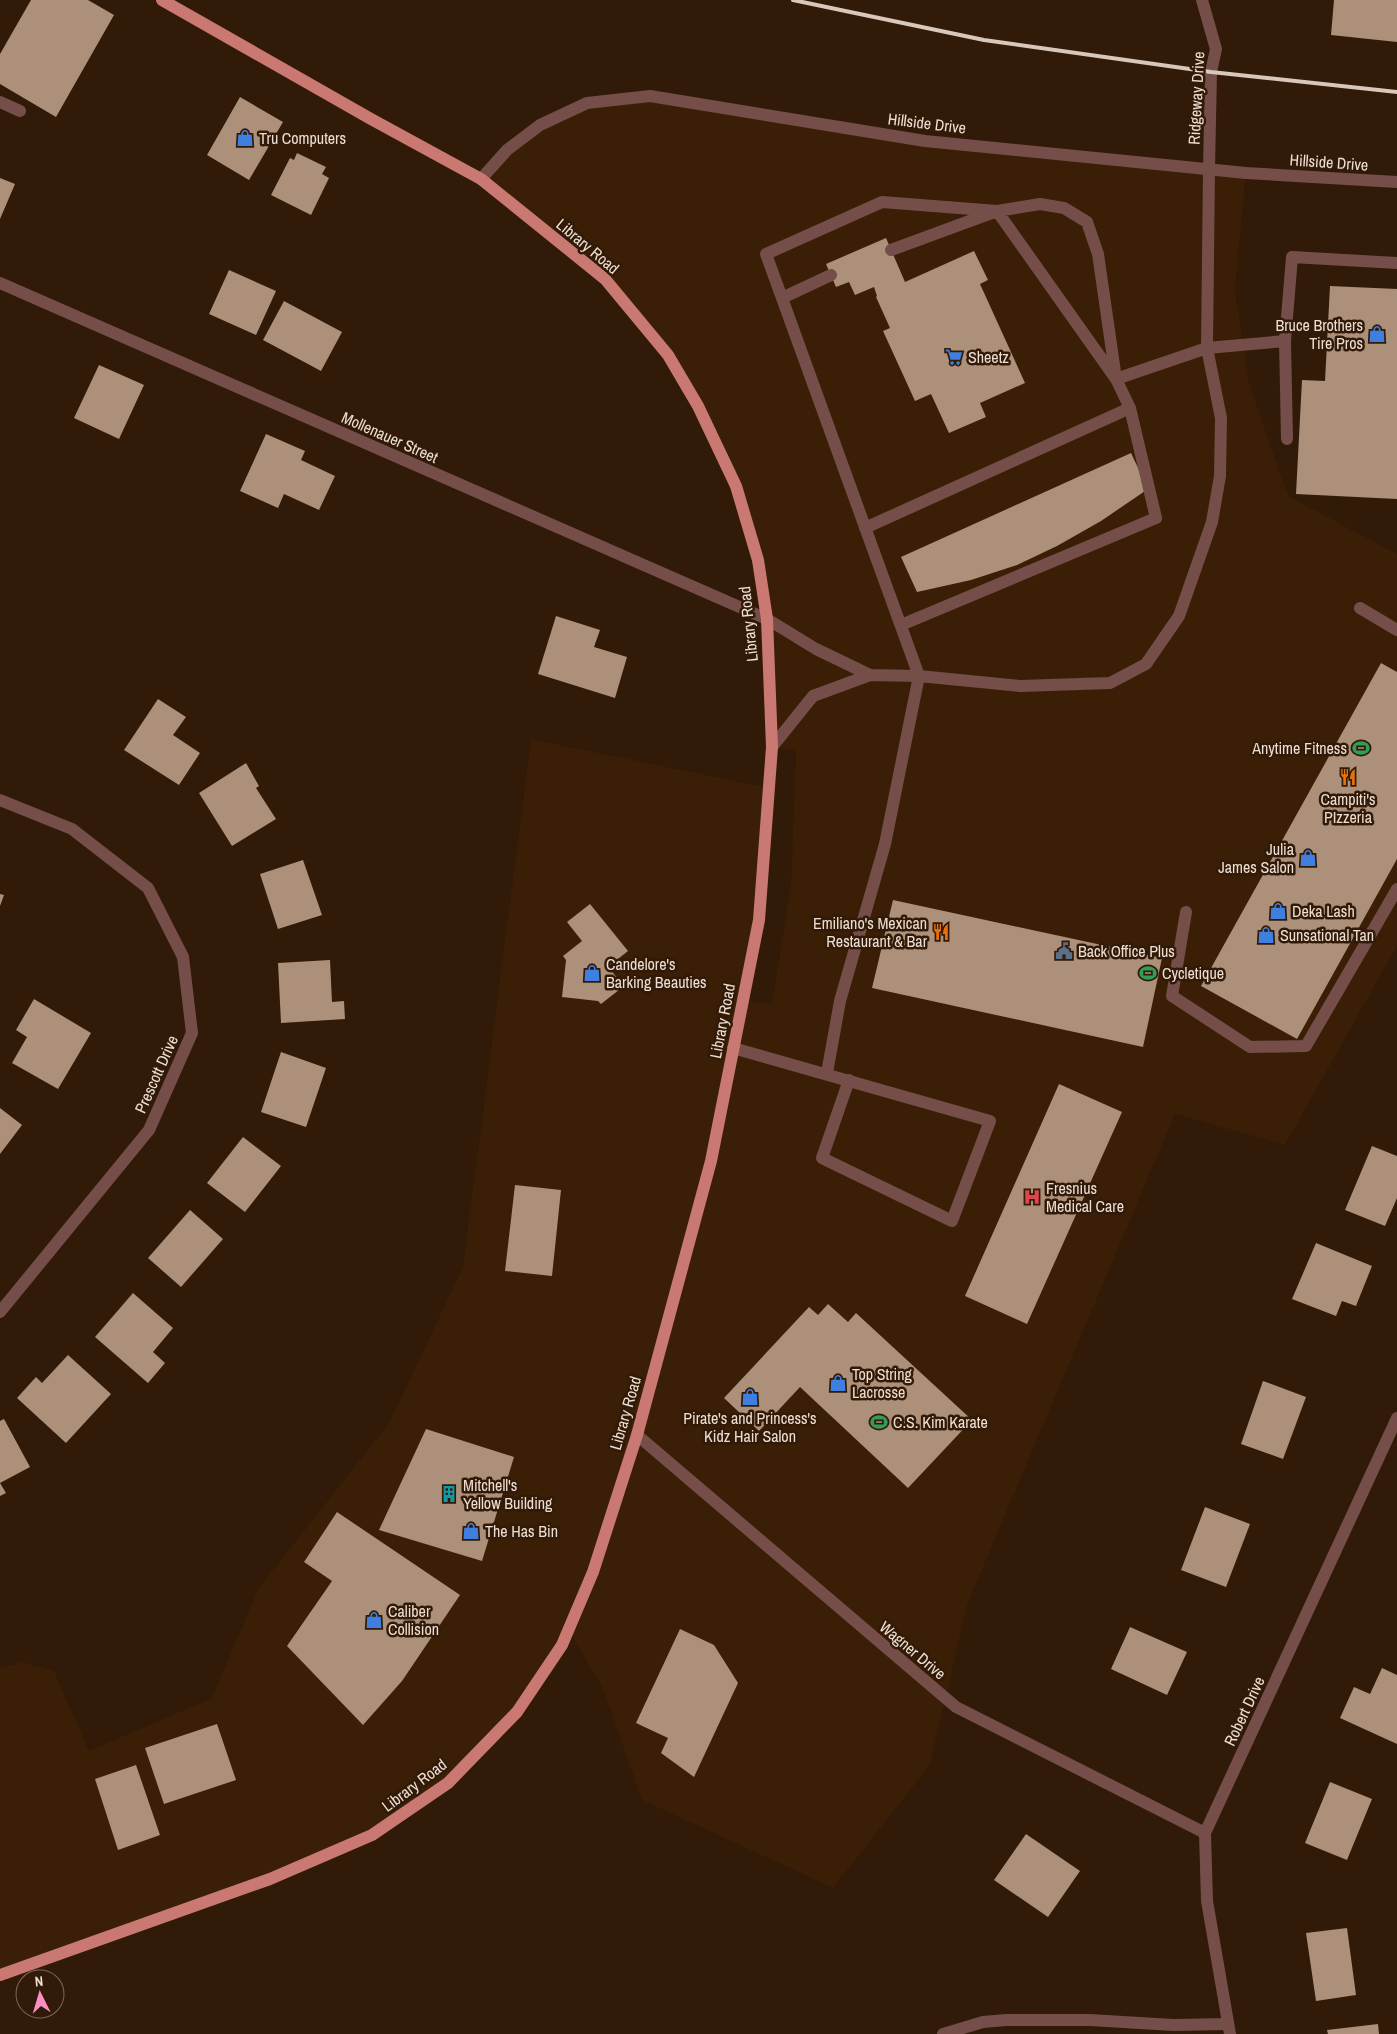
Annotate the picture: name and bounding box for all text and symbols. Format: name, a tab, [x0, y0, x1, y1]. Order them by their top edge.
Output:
street label: Ridgeway Drive	[1183, 51, 1209, 145]
street label: Hillside Drive	[887, 107, 967, 139]
place label: Tru Computers	[259, 127, 346, 149]
shop icon: Tru Computers	[235, 128, 255, 148]
street label: Hillside Drive	[1289, 148, 1369, 176]
street label: Library Road	[552, 213, 624, 279]
place label: Bruce Brothers Tire Pros	[1275, 314, 1363, 354]
shop icon: Bruce Brothers Tire Pros	[1367, 324, 1387, 344]
place label: Sheetz	[968, 346, 1009, 368]
supermarket icon: Sheetz	[944, 347, 964, 367]
street label: Mollenauer Street	[338, 406, 442, 468]
street label: Library Road	[733, 585, 763, 663]
place label: Anytime Fitness	[1251, 737, 1347, 759]
sports icon: Anytime Fitness	[1351, 738, 1371, 758]
restaurant icon: Campiti's PIzzeria	[1338, 767, 1358, 787]
place label: Campiti's PIzzeria	[1320, 788, 1376, 828]
place label: Julia James Salon	[1218, 838, 1295, 878]
shop icon: Julia James Salon	[1298, 848, 1318, 868]
place label: Deka Lash	[1292, 900, 1355, 922]
shop icon: Deka Lash	[1268, 901, 1288, 921]
place label: Emiliano's Mexican Restaurant & Bar	[813, 912, 928, 952]
restaurant icon: Emiliano's Mexican Restaurant & Bar	[931, 922, 951, 942]
place label: Sunsational Tan	[1280, 924, 1374, 946]
shop icon: Sunsational Tan	[1256, 925, 1276, 945]
place label: Back Office Plus	[1078, 940, 1175, 962]
public building icon: Back Office Plus	[1054, 941, 1074, 961]
place label: Candelore's Barking Beauties	[606, 953, 707, 993]
place label: Cycletique	[1162, 962, 1224, 984]
shop icon: Candelore's Barking Beauties	[582, 963, 602, 983]
sports icon: Cycletique	[1138, 963, 1158, 983]
street label: Library Road	[704, 982, 740, 1060]
street label: Prescott Drive	[129, 1032, 183, 1116]
place label: Fresnius Medical Care	[1046, 1177, 1124, 1217]
hospital icon: Fresnius Medical Care	[1022, 1187, 1042, 1207]
place label: Top String Lacrosse	[852, 1363, 913, 1403]
shop icon: Top String Lacrosse	[828, 1373, 848, 1393]
street label: Library Road	[604, 1374, 646, 1452]
shop icon: Pirate's and Princess's Kidz Hair Salon	[740, 1387, 760, 1407]
place label: Pirate's and Princess's Kidz Hair Salon	[683, 1407, 817, 1447]
place label: C.S. Kim Karate	[893, 1411, 988, 1433]
sports icon: C.S. Kim Karate	[869, 1412, 889, 1432]
place label: Mitchell's Yellow Building	[463, 1474, 553, 1514]
building icon: Mitchell's Yellow Building	[439, 1484, 459, 1504]
place label: The Has Bin	[485, 1520, 558, 1542]
shop icon: The Has Bin	[461, 1521, 481, 1541]
place label: Caliber Collision	[388, 1600, 439, 1640]
shop icon: Caliber Collision	[364, 1610, 384, 1630]
street label: Wagner Drive	[875, 1616, 951, 1684]
street label: Robert Drive	[1218, 1673, 1270, 1749]
street label: Library Road	[377, 1753, 451, 1817]
north arrow	[15, 1969, 65, 2019]
text: N	[34, 1972, 44, 1990]

